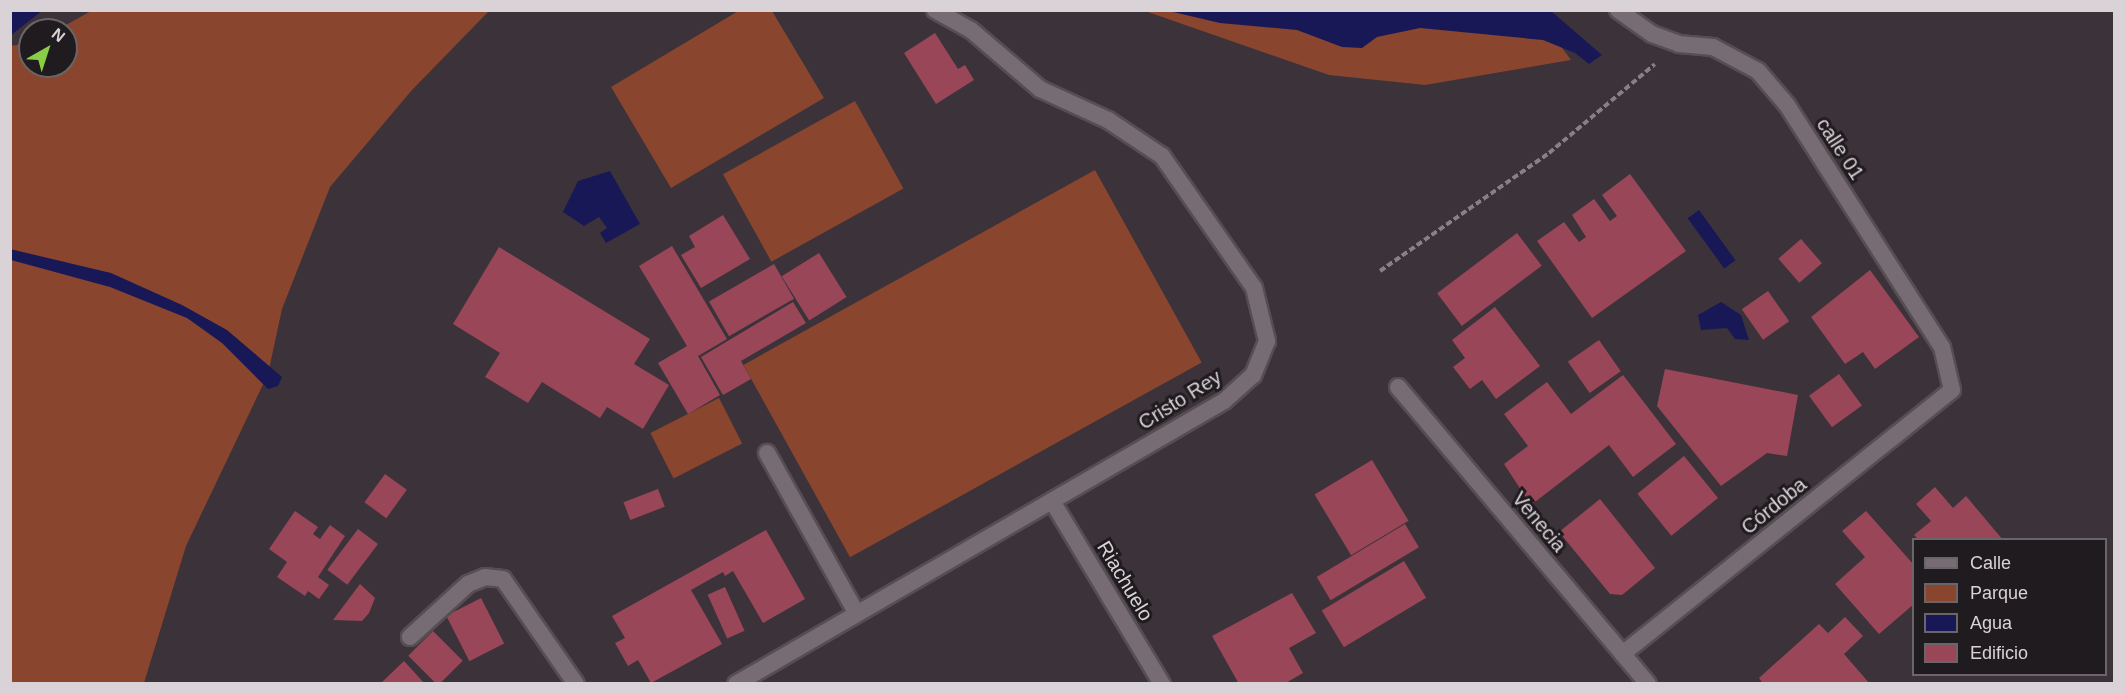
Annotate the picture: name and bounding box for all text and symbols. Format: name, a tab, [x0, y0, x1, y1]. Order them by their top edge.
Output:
north arrow	[18, 18, 78, 78]
text: N	[49, 25, 68, 45]
street label: calle 01	[1811, 114, 1869, 184]
street label: Cristo Rey	[1134, 365, 1226, 435]
street label: Córdoba	[1737, 473, 1811, 539]
street label: Venecia	[1507, 487, 1571, 557]
street label: Riachuelo	[1092, 537, 1158, 625]
legend	[1912, 538, 2107, 676]
text: Calle	[1970, 553, 2011, 573]
text: Parque	[1970, 583, 2028, 603]
text: Agua	[1970, 613, 2012, 633]
text: Edificio	[1970, 643, 2028, 663]

